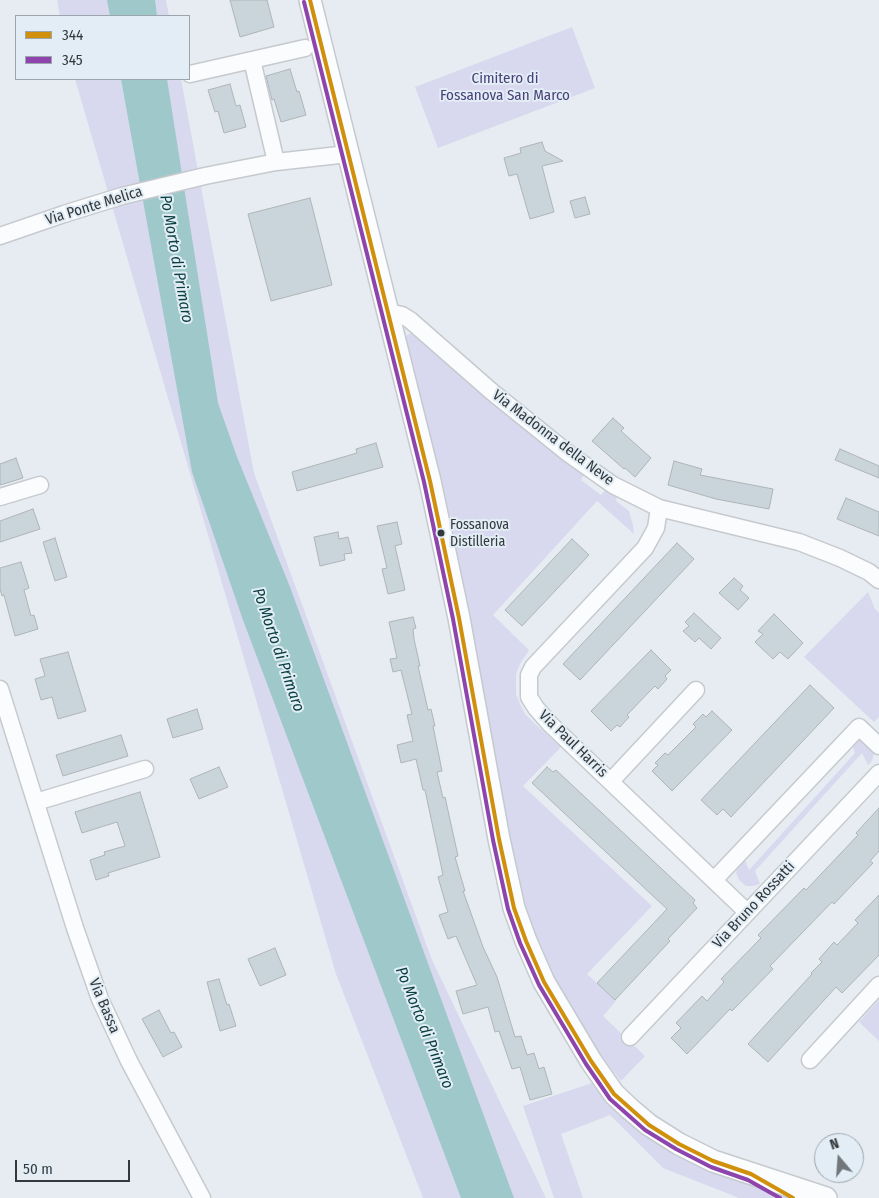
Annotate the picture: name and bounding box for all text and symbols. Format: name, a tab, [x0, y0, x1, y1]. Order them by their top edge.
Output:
legend	[15, 15, 190, 80]
text: 344	[62, 26, 83, 44]
text: 345	[62, 51, 83, 69]
park label: Cimitero di Fossanova San Marco	[440, 70, 570, 105]
street label: Via Ponte Melica	[43, 183, 145, 229]
water label: Po Morto di Primaro	[155, 193, 197, 325]
street label: Via Madonna della Neve	[489, 386, 617, 490]
place label: Fossanova Distilleria	[450, 517, 509, 550]
marker: Fossanova Distilleria	[436, 528, 446, 538]
water label: Po Morto di Primaro	[248, 586, 308, 714]
street label: Via Paul Harris	[535, 707, 611, 781]
street label: Via Bruno Rossatti	[709, 858, 799, 952]
water label: Po Morto di Primaro	[391, 964, 457, 1092]
street label: Via Bassa	[84, 976, 124, 1036]
north arrow	[814, 1133, 864, 1183]
text: N	[828, 1135, 841, 1154]
scale bar	[18, 1150, 132, 1182]
text: 50 m	[23, 1160, 53, 1178]

